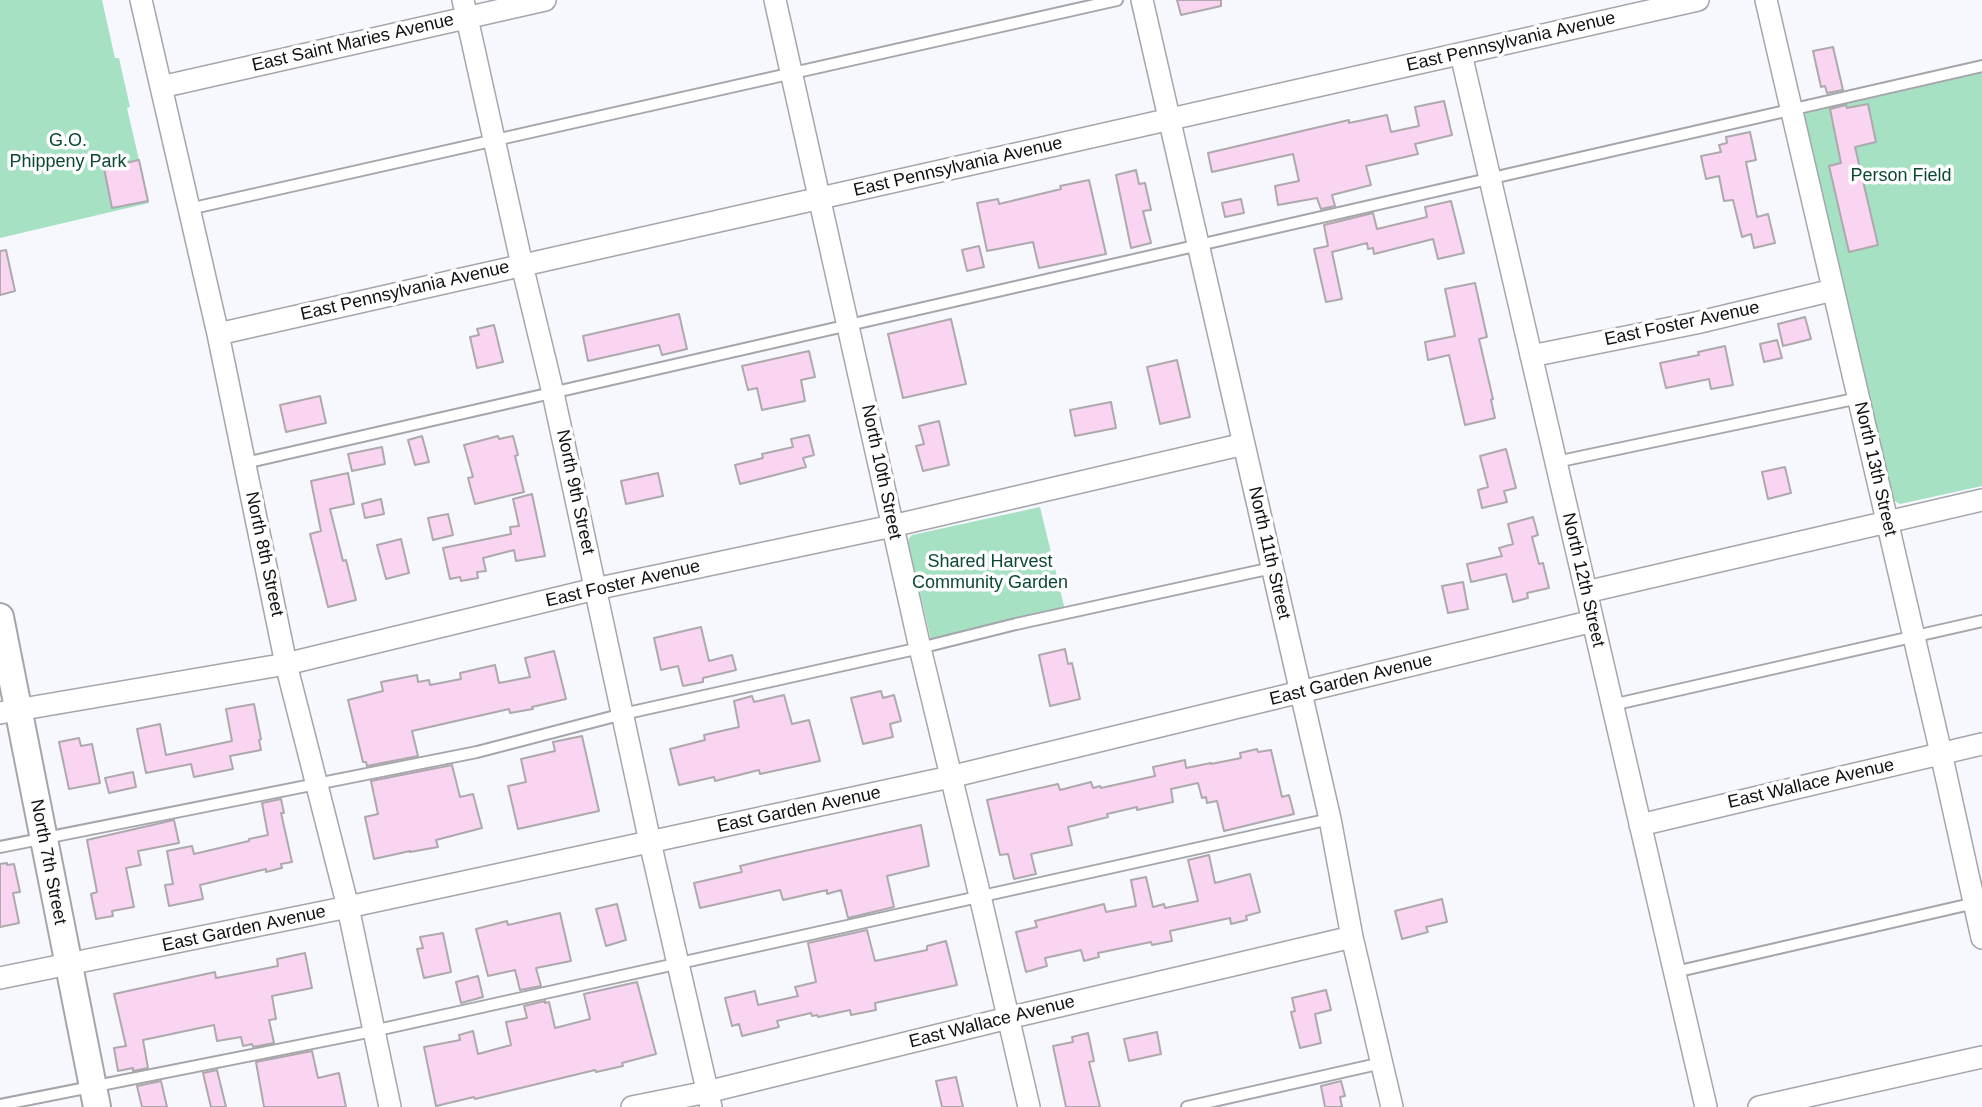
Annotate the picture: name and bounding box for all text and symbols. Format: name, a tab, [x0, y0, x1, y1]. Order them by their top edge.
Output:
street label: East Pennsylvania Avenue	[1404, 7, 1618, 77]
street label: East Saint Maries Avenue	[250, 9, 456, 77]
park label: G.O. Phippeny Park	[9, 130, 127, 172]
street label: East Pennsylvania Avenue	[851, 132, 1065, 202]
park label: Person Field	[1850, 165, 1952, 187]
street label: East Pennsylvania Avenue	[298, 256, 512, 326]
street label: East Foster Avenue	[1603, 297, 1761, 351]
street label: North 13th Street	[1849, 400, 1901, 538]
street label: North 10th Street	[856, 403, 906, 541]
street label: North 9th Street	[551, 428, 599, 556]
street label: North 11th Street	[1243, 484, 1295, 622]
street label: North 8th Street	[240, 490, 288, 618]
street label: North 12th Street	[1557, 511, 1609, 649]
park label: Shared Harvest Community Garden	[912, 551, 1068, 594]
street label: East Foster Avenue	[544, 556, 702, 612]
street label: East Garden Avenue	[1267, 649, 1435, 711]
street label: East Wallace Avenue	[1726, 754, 1896, 814]
street label: East Garden Avenue	[715, 782, 883, 838]
street label: North 7th Street	[25, 798, 71, 926]
street label: East Garden Avenue	[160, 901, 328, 957]
street label: East Wallace Avenue	[907, 991, 1077, 1053]

